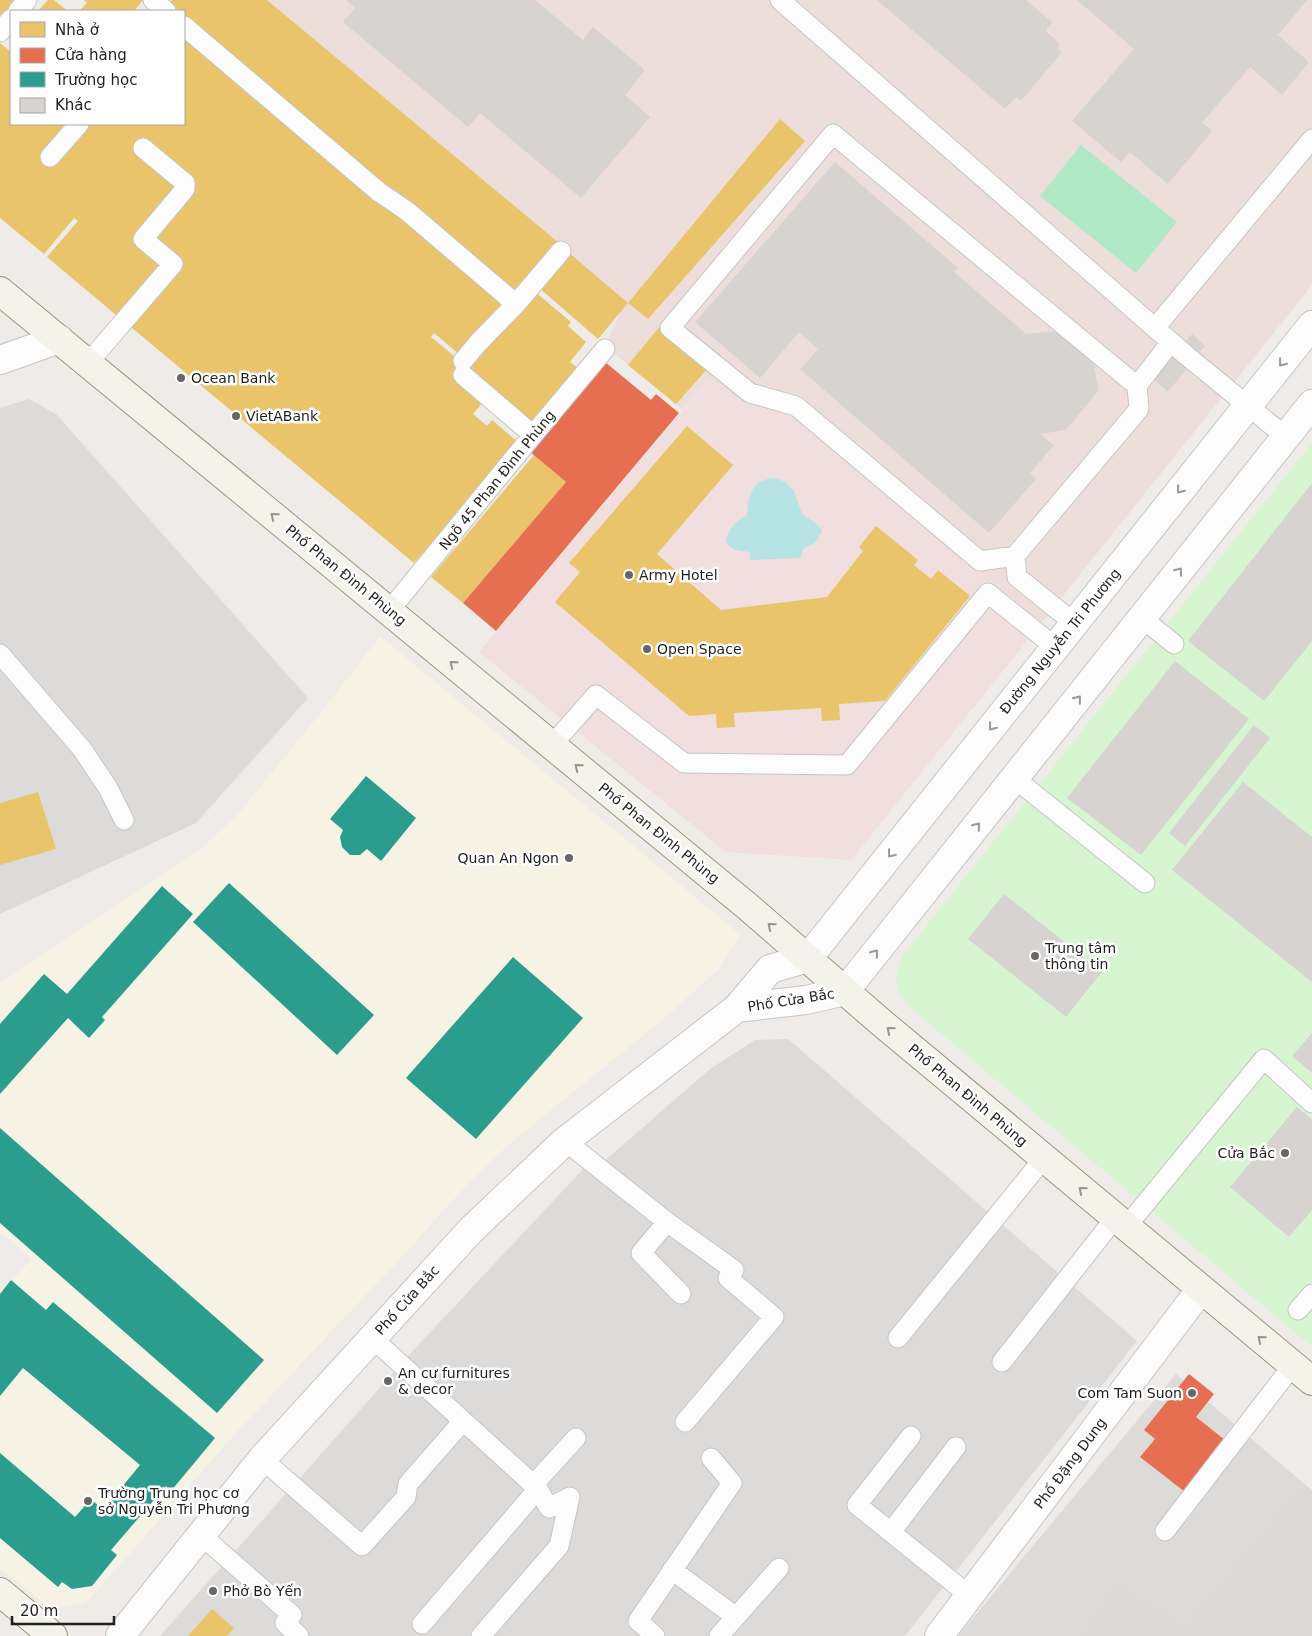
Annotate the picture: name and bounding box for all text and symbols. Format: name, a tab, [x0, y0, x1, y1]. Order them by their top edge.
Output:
legend	[10, 10, 185, 125]
text: Nhà ở	[55, 21, 100, 39]
text: Cửa hàng	[55, 46, 127, 64]
text: Trường học	[54, 71, 138, 89]
text: Khác	[55, 96, 92, 114]
one-way arrow	[1279, 357, 1287, 366]
place label: Ocean Bank	[191, 370, 276, 386]
marker: Ocean Bank	[175, 372, 187, 384]
street label: Ngõ 45 Phan Đình Phùng	[436, 407, 558, 553]
place label: VietABank	[246, 408, 319, 424]
marker: VietABank	[230, 410, 242, 422]
one-way arrow	[1178, 484, 1186, 493]
one-way arrow	[270, 512, 279, 521]
street label: Phố Phan Đình Phùng	[283, 521, 409, 629]
street label: Đường Nguyễn Tri Phương	[996, 565, 1124, 717]
place label: Army Hotel	[639, 567, 718, 583]
one-way arrow	[1174, 568, 1183, 577]
marker: Army Hotel	[623, 569, 635, 581]
place label: Open Space	[657, 641, 742, 657]
marker: Open Space	[641, 643, 653, 655]
one-way arrow	[450, 661, 459, 669]
one-way arrow	[1072, 695, 1081, 704]
one-way arrow	[988, 721, 997, 730]
one-way arrow	[575, 763, 584, 772]
street label: Phố Phan Đình Phùng	[596, 779, 722, 887]
one-way arrow	[971, 823, 979, 832]
one-way arrow	[888, 848, 896, 857]
place label: Quan An Ngon	[458, 850, 559, 866]
marker: Quan An Ngon	[563, 852, 575, 864]
one-way arrow	[768, 923, 777, 932]
place label: Trung tâm thông tin	[1044, 940, 1116, 972]
one-way arrow	[870, 950, 878, 959]
marker: Trung tâm thông tin	[1029, 950, 1041, 962]
street label: Phố Cửa Bắc	[746, 985, 836, 1015]
one-way arrow	[887, 1027, 896, 1036]
street label: Phố Phan Đình Phùng	[905, 1041, 1031, 1149]
place label: Cửa Bắc	[1217, 1145, 1275, 1161]
marker: Cửa Bắc	[1279, 1147, 1291, 1159]
one-way arrow	[1079, 1187, 1088, 1196]
street label: Phố Cửa Bắc	[372, 1262, 442, 1338]
one-way arrow	[1258, 1336, 1267, 1344]
place label: An cư furnitures & decor	[398, 1365, 510, 1397]
marker: An cư furnitures & decor	[382, 1375, 394, 1387]
place label: Com Tam Suon	[1077, 1385, 1182, 1401]
marker: Com Tam Suon	[1186, 1387, 1198, 1399]
street label: Phố Đặng Dung	[1031, 1415, 1109, 1511]
place label: Trường Trung học cơ sở Nguyễn Tri Phương	[97, 1485, 250, 1517]
marker: Trường Trung học cơ sở Nguyễn Tri Phương	[82, 1495, 94, 1507]
place label: Phở Bò Yến	[223, 1583, 302, 1599]
marker: Phở Bò Yến	[207, 1585, 219, 1597]
scale bar	[12, 1594, 115, 1626]
text: 20 m	[20, 1602, 58, 1620]

